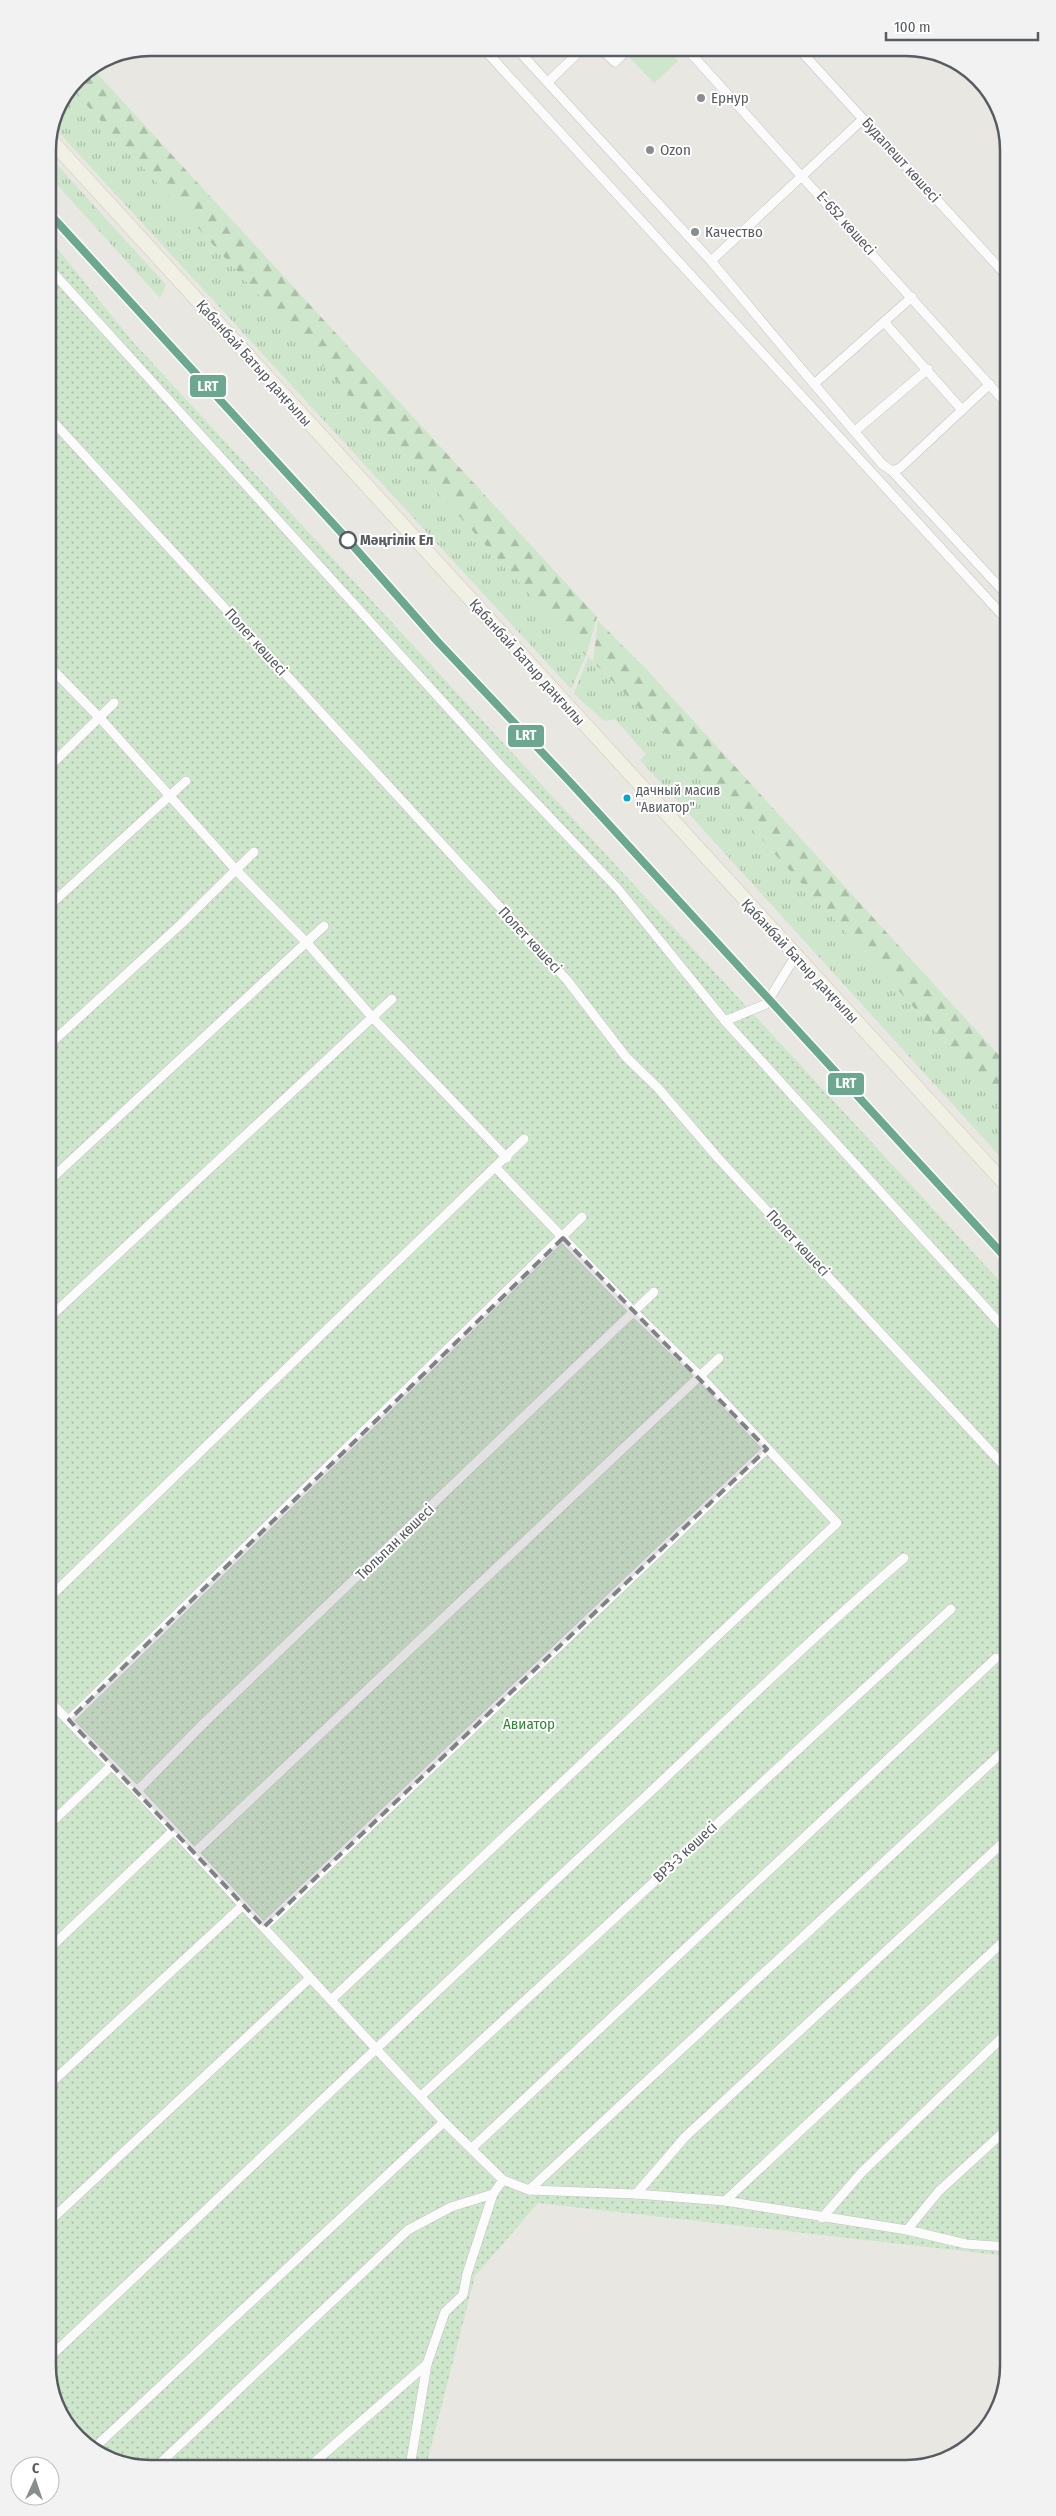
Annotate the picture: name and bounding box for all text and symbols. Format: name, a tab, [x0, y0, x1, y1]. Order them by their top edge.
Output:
scale bar	[886, 10, 1038, 42]
text: 100 m	[894, 18, 931, 36]
place label: Ернур	[711, 89, 749, 107]
marker: Ернур	[695, 92, 707, 104]
street label: Будапешт көшесі	[858, 114, 944, 206]
place label: Ozon	[660, 141, 691, 159]
marker: Ozon	[644, 144, 656, 156]
street label: Е-652 көшесі	[813, 187, 879, 259]
place label: Качество	[705, 223, 763, 241]
marker: Качество	[689, 226, 701, 238]
street label: Қабанбай Батыр даңғылы	[192, 296, 316, 430]
line badge: LRT	[189, 374, 227, 398]
text: LRT	[198, 378, 219, 395]
marker: Мәңгілік Ел	[339, 531, 357, 549]
place label: Мәңгілік Ел	[360, 531, 434, 549]
street label: Қабанбай Батыр даңғылы	[465, 595, 589, 729]
street label: Полет көшесі	[221, 605, 291, 679]
line badge: LRT	[507, 724, 545, 748]
text: LRT	[516, 727, 537, 744]
place label: дачный масив "Авиатор"	[636, 782, 720, 816]
marker: дачный масив "Авиатор"	[622, 793, 632, 803]
street label: Қабанбай Батыр даңғылы	[737, 895, 863, 1027]
street label: Полет көшесі	[495, 903, 565, 977]
line badge: LRT	[827, 1072, 865, 1096]
text: LRT	[836, 1075, 857, 1092]
street label: Полет көшесі	[763, 1206, 833, 1280]
street label: Тюльпан көшесі	[352, 1500, 438, 1584]
park label: Авиатор	[503, 1715, 555, 1733]
street label: ВРЗ-3 көшесі	[649, 1818, 721, 1886]
north arrow	[10, 2456, 60, 2506]
text: С	[32, 2460, 40, 2477]

